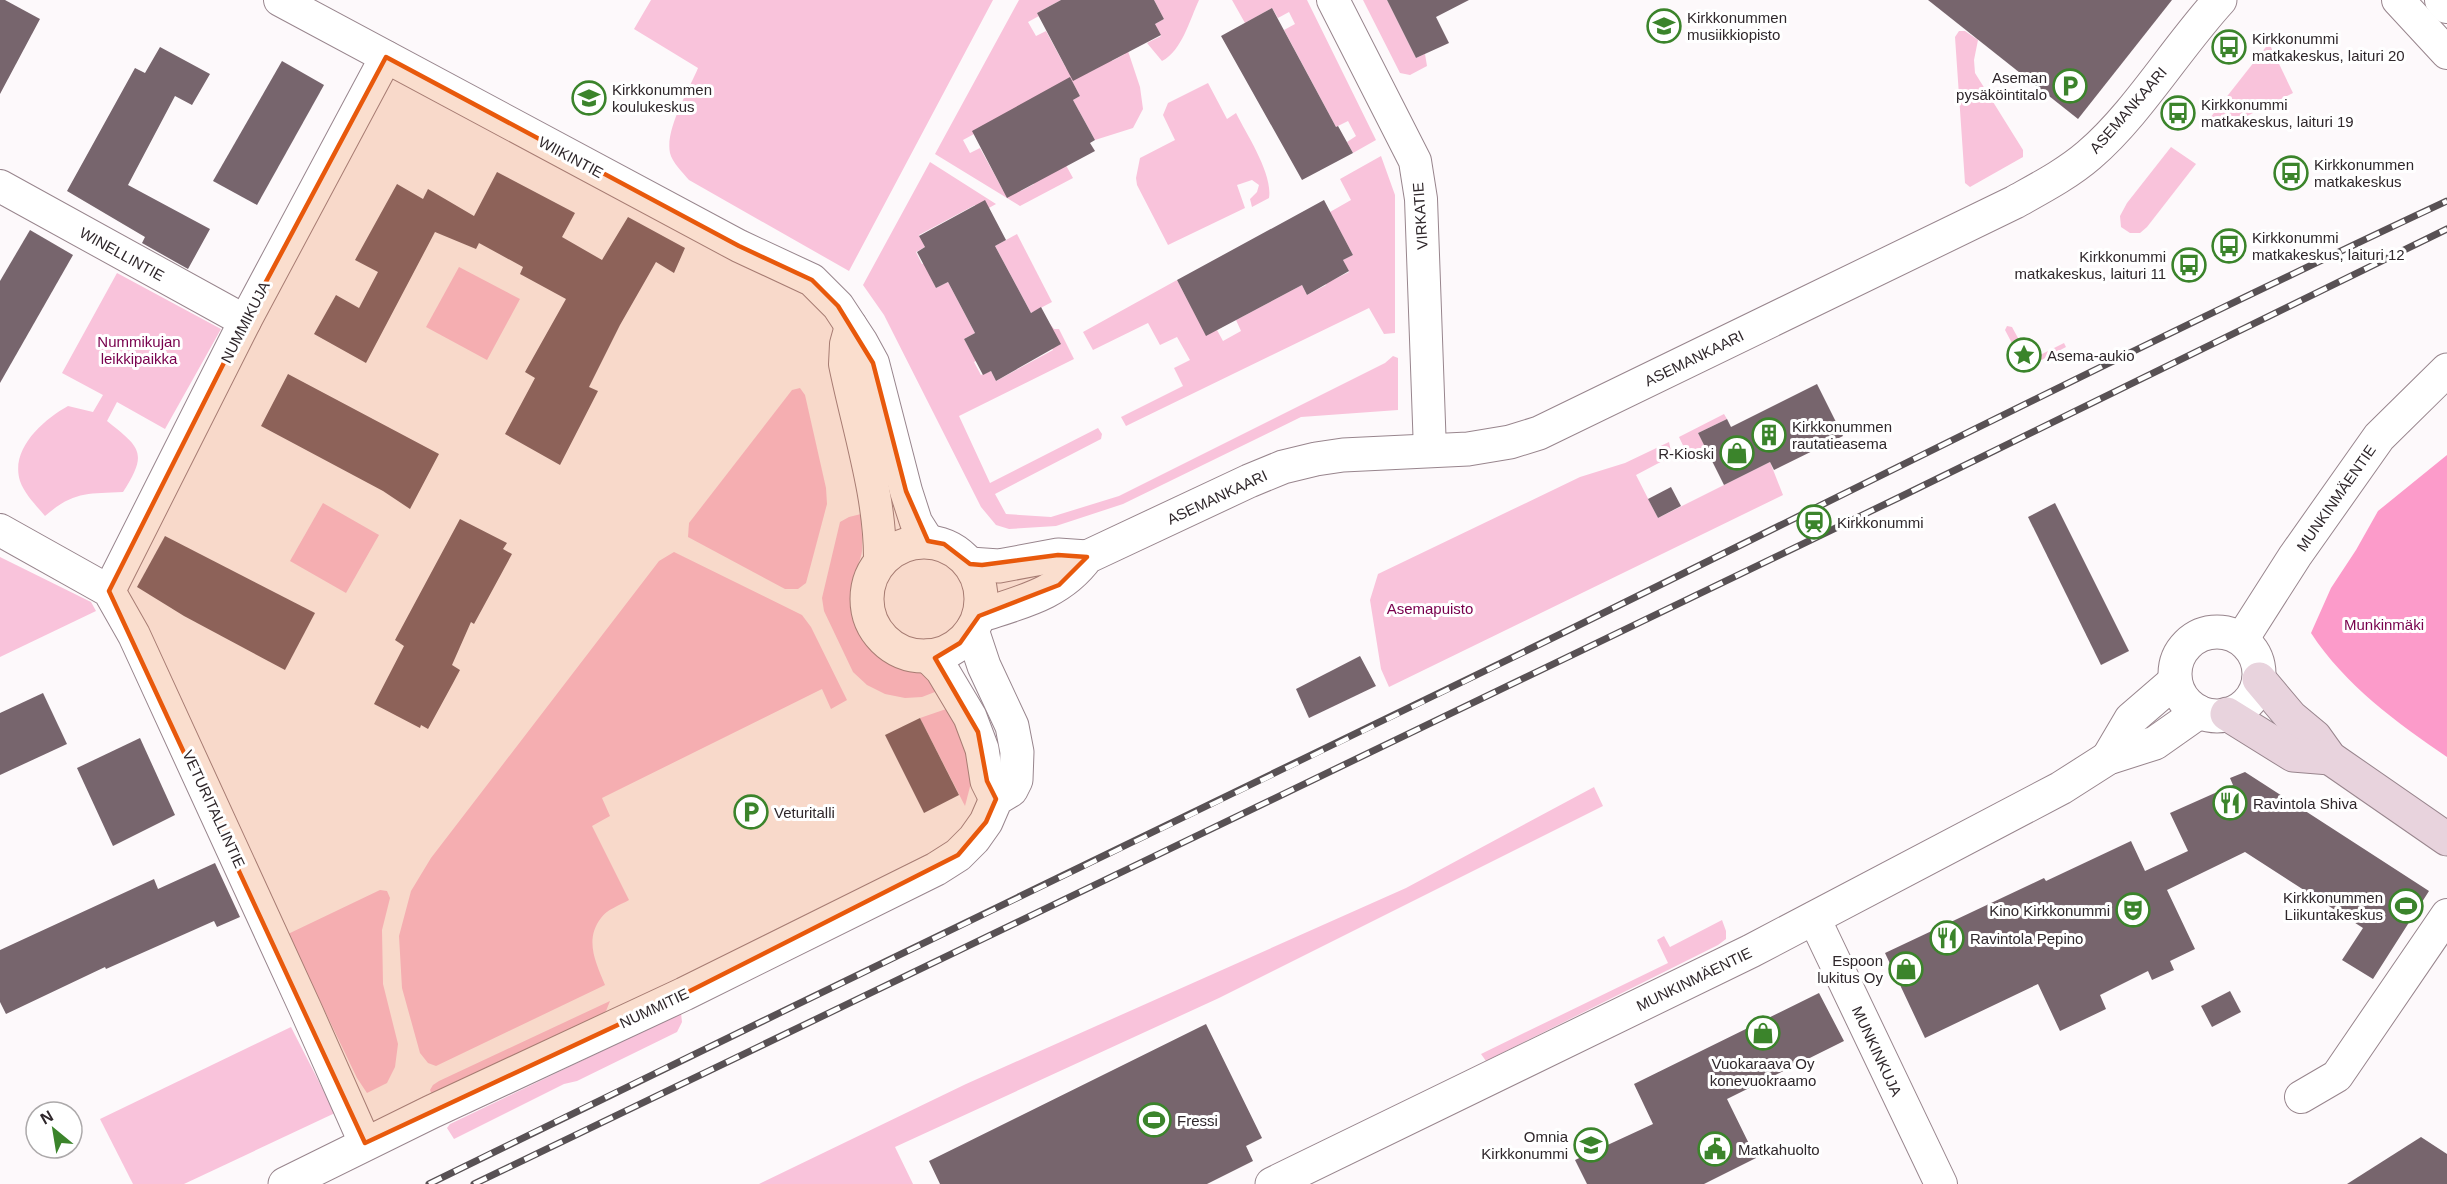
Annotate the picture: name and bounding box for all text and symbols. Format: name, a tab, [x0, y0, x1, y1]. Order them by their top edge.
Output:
school or university icon: Kirkkonummen musiikkiopisto	[1646, 8, 1682, 44]
place label: Kirkkonummen musiikkiopisto	[1687, 9, 1787, 43]
bus stop icon: Kirkkonummi matkakeskus, laituri 20	[2211, 29, 2247, 65]
place label: Kirkkonummi matkakeskus, laituri 20	[2252, 30, 2405, 64]
street label: ASEMANKAARI	[2086, 64, 2170, 156]
parking icon: Aseman pysäköintitalo	[2052, 68, 2088, 104]
place label: Aseman pysäköintitalo	[1956, 69, 2047, 103]
school or university icon: Kirkkonummen koulukeskus	[571, 80, 607, 116]
place label: Kirkkonummen koulukeskus	[612, 81, 712, 115]
bus stop icon: Kirkkonummi matkakeskus, laituri 19	[2160, 95, 2196, 131]
place label: Kirkkonummi matkakeskus, laituri 19	[2201, 96, 2354, 130]
street label: WIIKINTIE	[536, 133, 606, 181]
bus stop icon: Kirkkonummen matkakeskus	[2273, 155, 2309, 191]
place label: Kirkkonummen matkakeskus	[2314, 156, 2414, 190]
street label: VIRKATIE	[1409, 182, 1431, 250]
street label: WINELLINTIE	[77, 224, 167, 284]
bus stop icon: Kirkkonummi matkakeskus, laituri 12	[2211, 228, 2247, 264]
place label: Kirkkonummi matkakeskus, laituri 12	[2252, 229, 2405, 263]
bus stop icon: Kirkkonummi matkakeskus, laituri 11	[2171, 247, 2207, 283]
place label: Kirkkonummi matkakeskus, laituri 11	[2015, 248, 2166, 282]
street label: NUMMIKUJA	[217, 278, 273, 366]
street label: ASEMANKAARI	[1642, 327, 1746, 389]
park label: Nummikujan leikkipaikka	[97, 333, 181, 367]
place icon: Asema-aukio	[2006, 337, 2042, 373]
place label: Asema-aukio	[2047, 347, 2135, 364]
building icon: Kirkkonummen rautatieasema	[1751, 417, 1787, 453]
place label: Kirkkonummen rautatieasema	[1792, 418, 1892, 452]
shop icon: R-Kioski	[1719, 435, 1755, 471]
street label: MUNKINMÄENTIE	[2293, 442, 2379, 554]
place label: R-Kioski	[1658, 445, 1714, 462]
street label: ASEMANKAARI	[1164, 466, 1270, 528]
station icon: Kirkkonummi	[1796, 504, 1832, 540]
place label: Kirkkonummi	[1837, 514, 1924, 531]
park label: Asemapuisto	[1387, 600, 1473, 617]
park label: Munkinmäki	[2344, 616, 2424, 633]
street label: VETURITALLINTIE	[179, 747, 249, 871]
restaurant icon: Ravintola Shiva	[2212, 785, 2248, 821]
parking icon: Veturitalli	[733, 794, 769, 830]
place label: Ravintola Shiva	[2253, 795, 2358, 812]
place label: Veturitalli	[774, 804, 835, 821]
sports icon: Kirkkonummen Liikuntakeskus	[2388, 888, 2424, 924]
place label: Kirkkonummen Liikuntakeskus	[2283, 889, 2383, 923]
theatre icon: Kino Kirkkonummi	[2115, 892, 2151, 928]
place label: Kino Kirkkonummi	[1989, 902, 2110, 919]
restaurant icon: Ravintola Pepino	[1929, 920, 1965, 956]
place label: Ravintola Pepino	[1970, 930, 2083, 947]
street label: MUNKINMÄENTIE	[1634, 944, 1754, 1014]
shop icon: Espoon lukitus Oy	[1888, 951, 1924, 987]
place label: Espoon lukitus Oy	[1817, 952, 1883, 986]
street label: NUMMITIE	[617, 985, 691, 1031]
street label: MUNKINKUJA	[1849, 1003, 1905, 1099]
shop icon: Vuokaraava Oy konevuokraamo	[1745, 1015, 1781, 1051]
place label: Vuokaraava Oy konevuokraamo	[1710, 1055, 1816, 1089]
north arrow	[24, 1100, 84, 1160]
sports icon: Fressi	[1136, 1102, 1172, 1138]
text: N	[37, 1107, 56, 1128]
place label: Fressi	[1177, 1112, 1218, 1129]
school or university icon: Omnia Kirkkonummi	[1573, 1127, 1609, 1163]
place label: Omnia Kirkkonummi	[1481, 1128, 1569, 1162]
public building icon: Matkahuolto	[1697, 1131, 1733, 1167]
place label: Matkahuolto	[1738, 1141, 1820, 1158]

